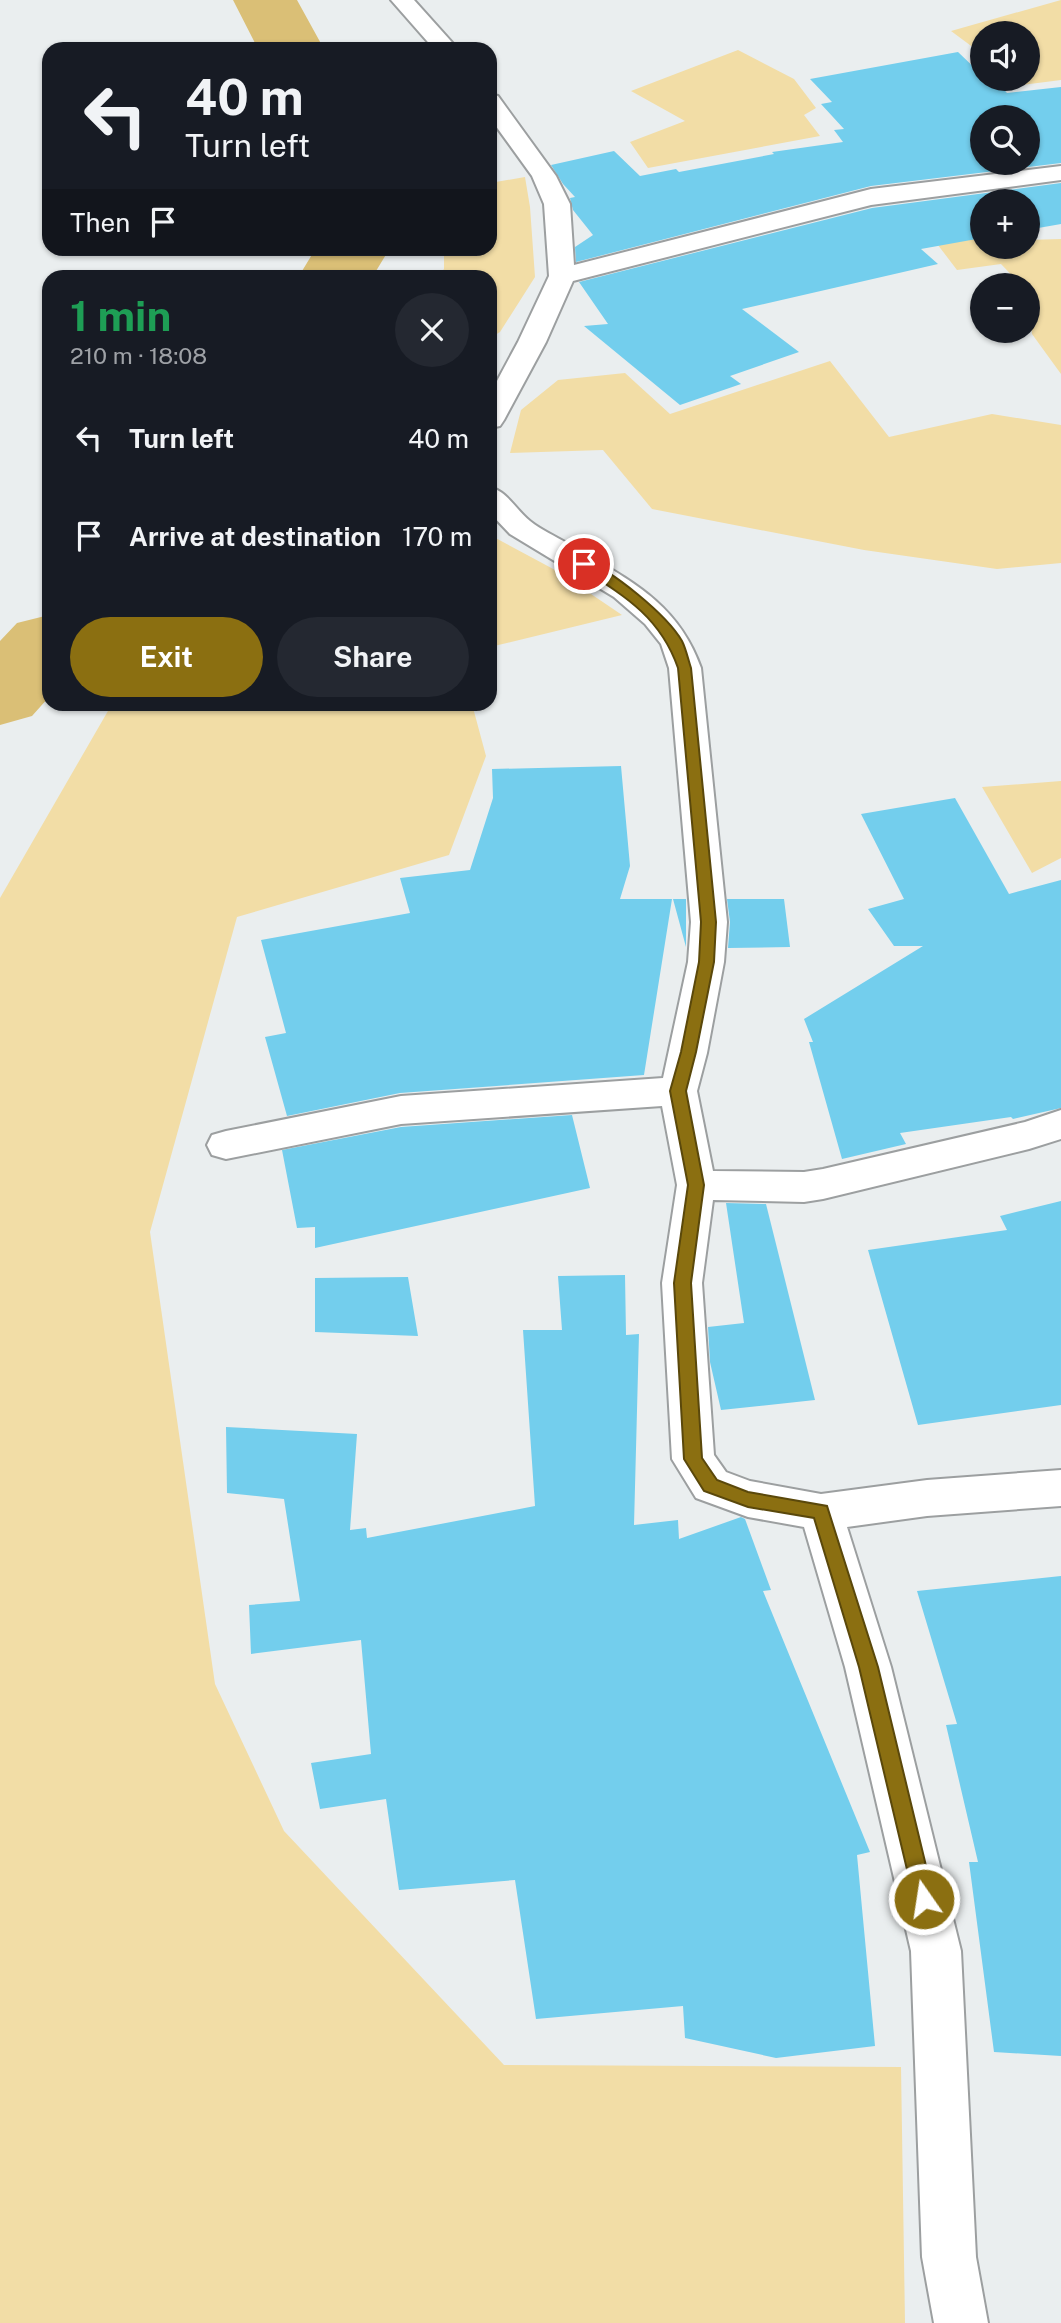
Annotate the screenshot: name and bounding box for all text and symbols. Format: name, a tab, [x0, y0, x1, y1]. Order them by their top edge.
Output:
map controls	[970, 21, 1040, 343]
button: sound	[970, 21, 1040, 91]
text: 40 m	[185, 68, 304, 126]
icon: left	[70, 70, 161, 161]
button: search	[970, 105, 1040, 175]
text: Turn left	[185, 127, 310, 164]
button: +	[970, 189, 1040, 259]
icon: arrive	[144, 203, 182, 241]
text: Then	[70, 207, 130, 238]
button: −	[970, 273, 1040, 343]
text: 1 min	[70, 291, 171, 340]
button: close	[395, 293, 469, 367]
text: 210 m · 18:08	[70, 342, 207, 369]
icon: left	[70, 419, 108, 457]
text: Turn left	[129, 423, 234, 454]
text: 40 m	[408, 423, 469, 454]
icon: arrive	[70, 517, 108, 555]
text: Arrive at destination	[129, 521, 381, 552]
text: 170 m	[402, 521, 472, 552]
pin	[554, 534, 614, 594]
icon: arrive	[565, 545, 603, 583]
button: Exit	[70, 617, 263, 697]
button: Share	[277, 617, 469, 697]
position arrow	[887, 1862, 961, 1936]

